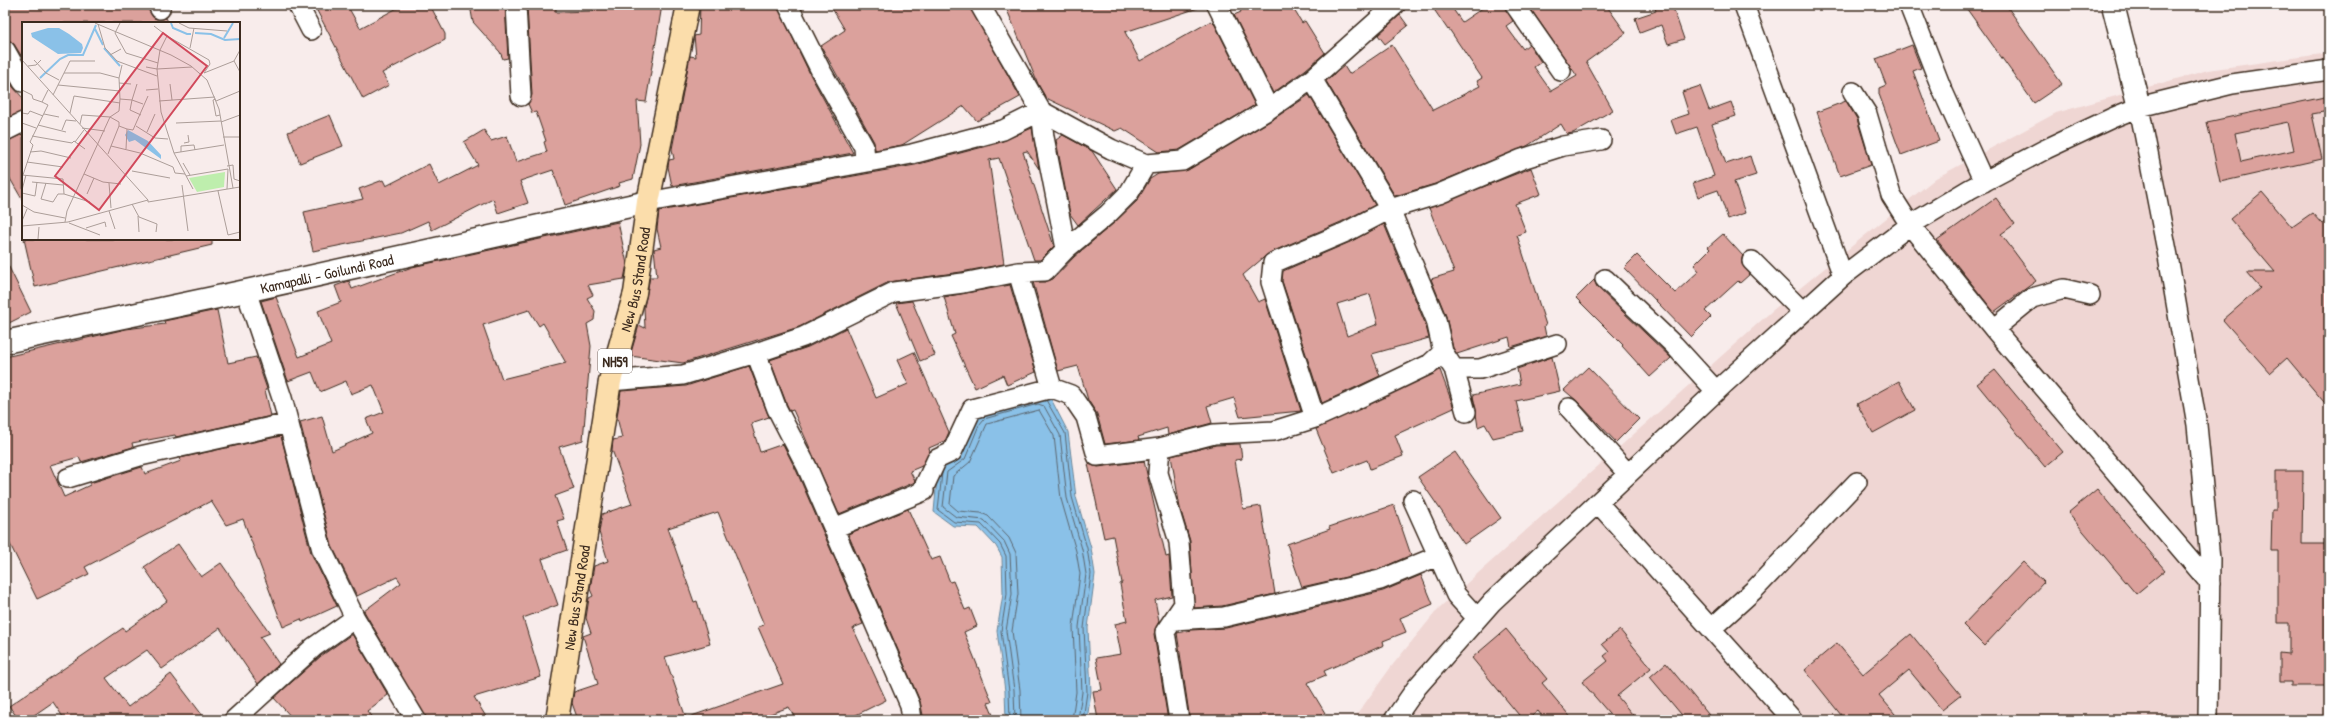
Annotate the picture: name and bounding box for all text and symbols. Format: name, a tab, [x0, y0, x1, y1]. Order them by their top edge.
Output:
inset map	[22, 22, 240, 240]
street label: New Bus Stand Road	[614, 226, 655, 334]
street label: Kamapalli - Goilundi Road	[258, 248, 395, 298]
road number: NH59	[598, 349, 632, 373]
street label: New Bus Stand Road	[558, 543, 595, 651]

